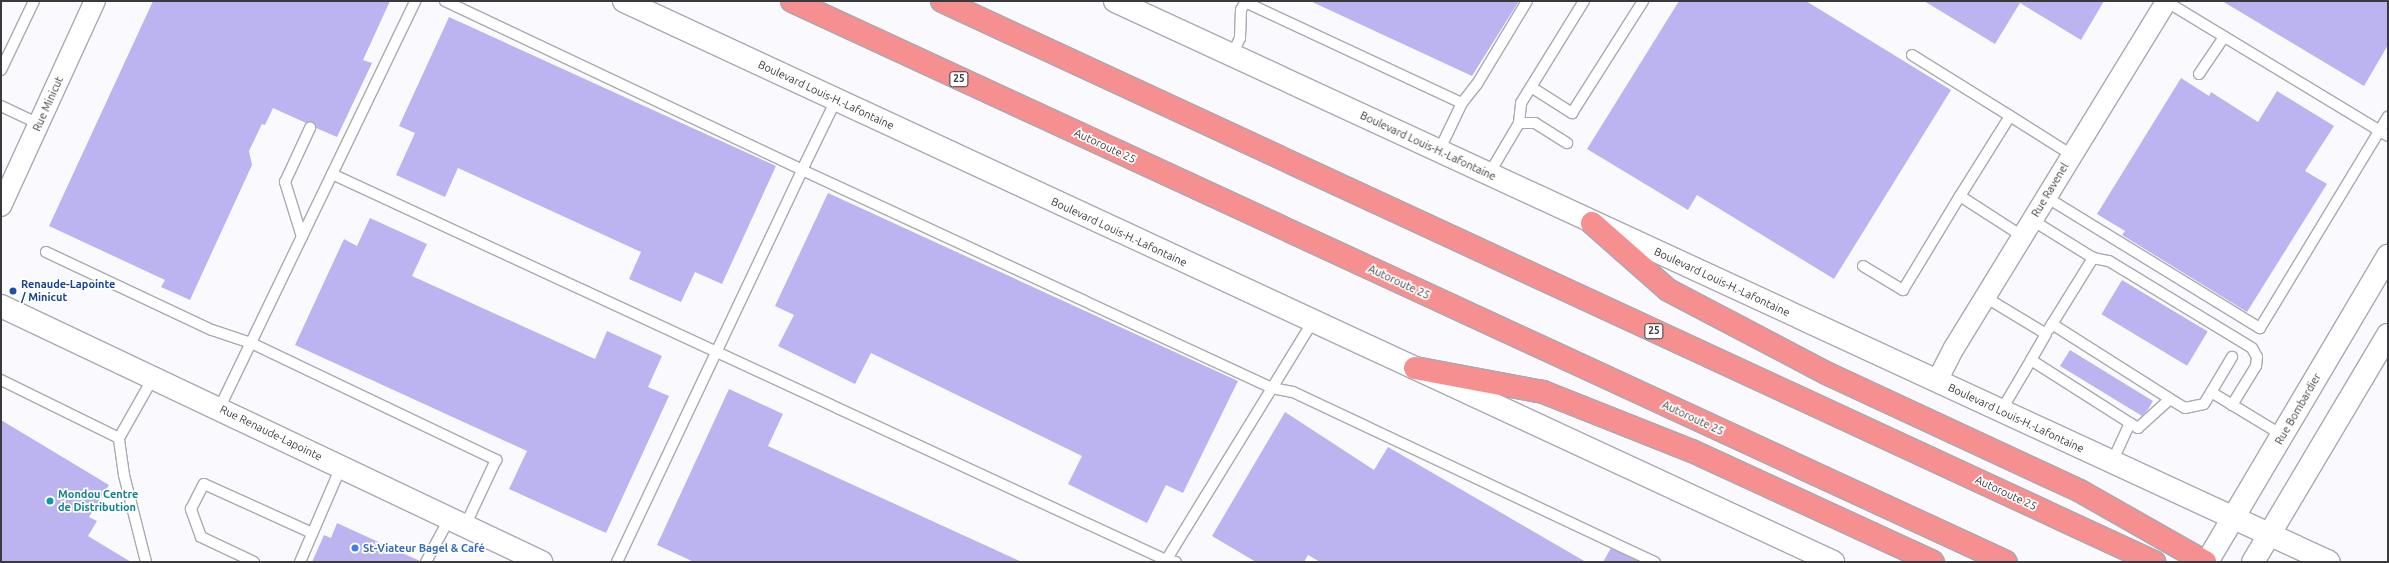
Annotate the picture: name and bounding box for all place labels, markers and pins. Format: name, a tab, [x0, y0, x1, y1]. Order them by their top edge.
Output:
place label: Renaude-Lapointe / Minicut	[21, 278, 115, 304]
marker: Renaude-Lapointe / Minicut	[8, 286, 18, 296]
place label: Mondou Centre de Distribution	[58, 488, 138, 514]
marker: Mondou Centre de Distribution	[45, 496, 55, 506]
place label: St-Viateur Bagel & Café	[363, 541, 485, 555]
marker: St-Viateur Bagel & Café	[350, 543, 360, 553]

